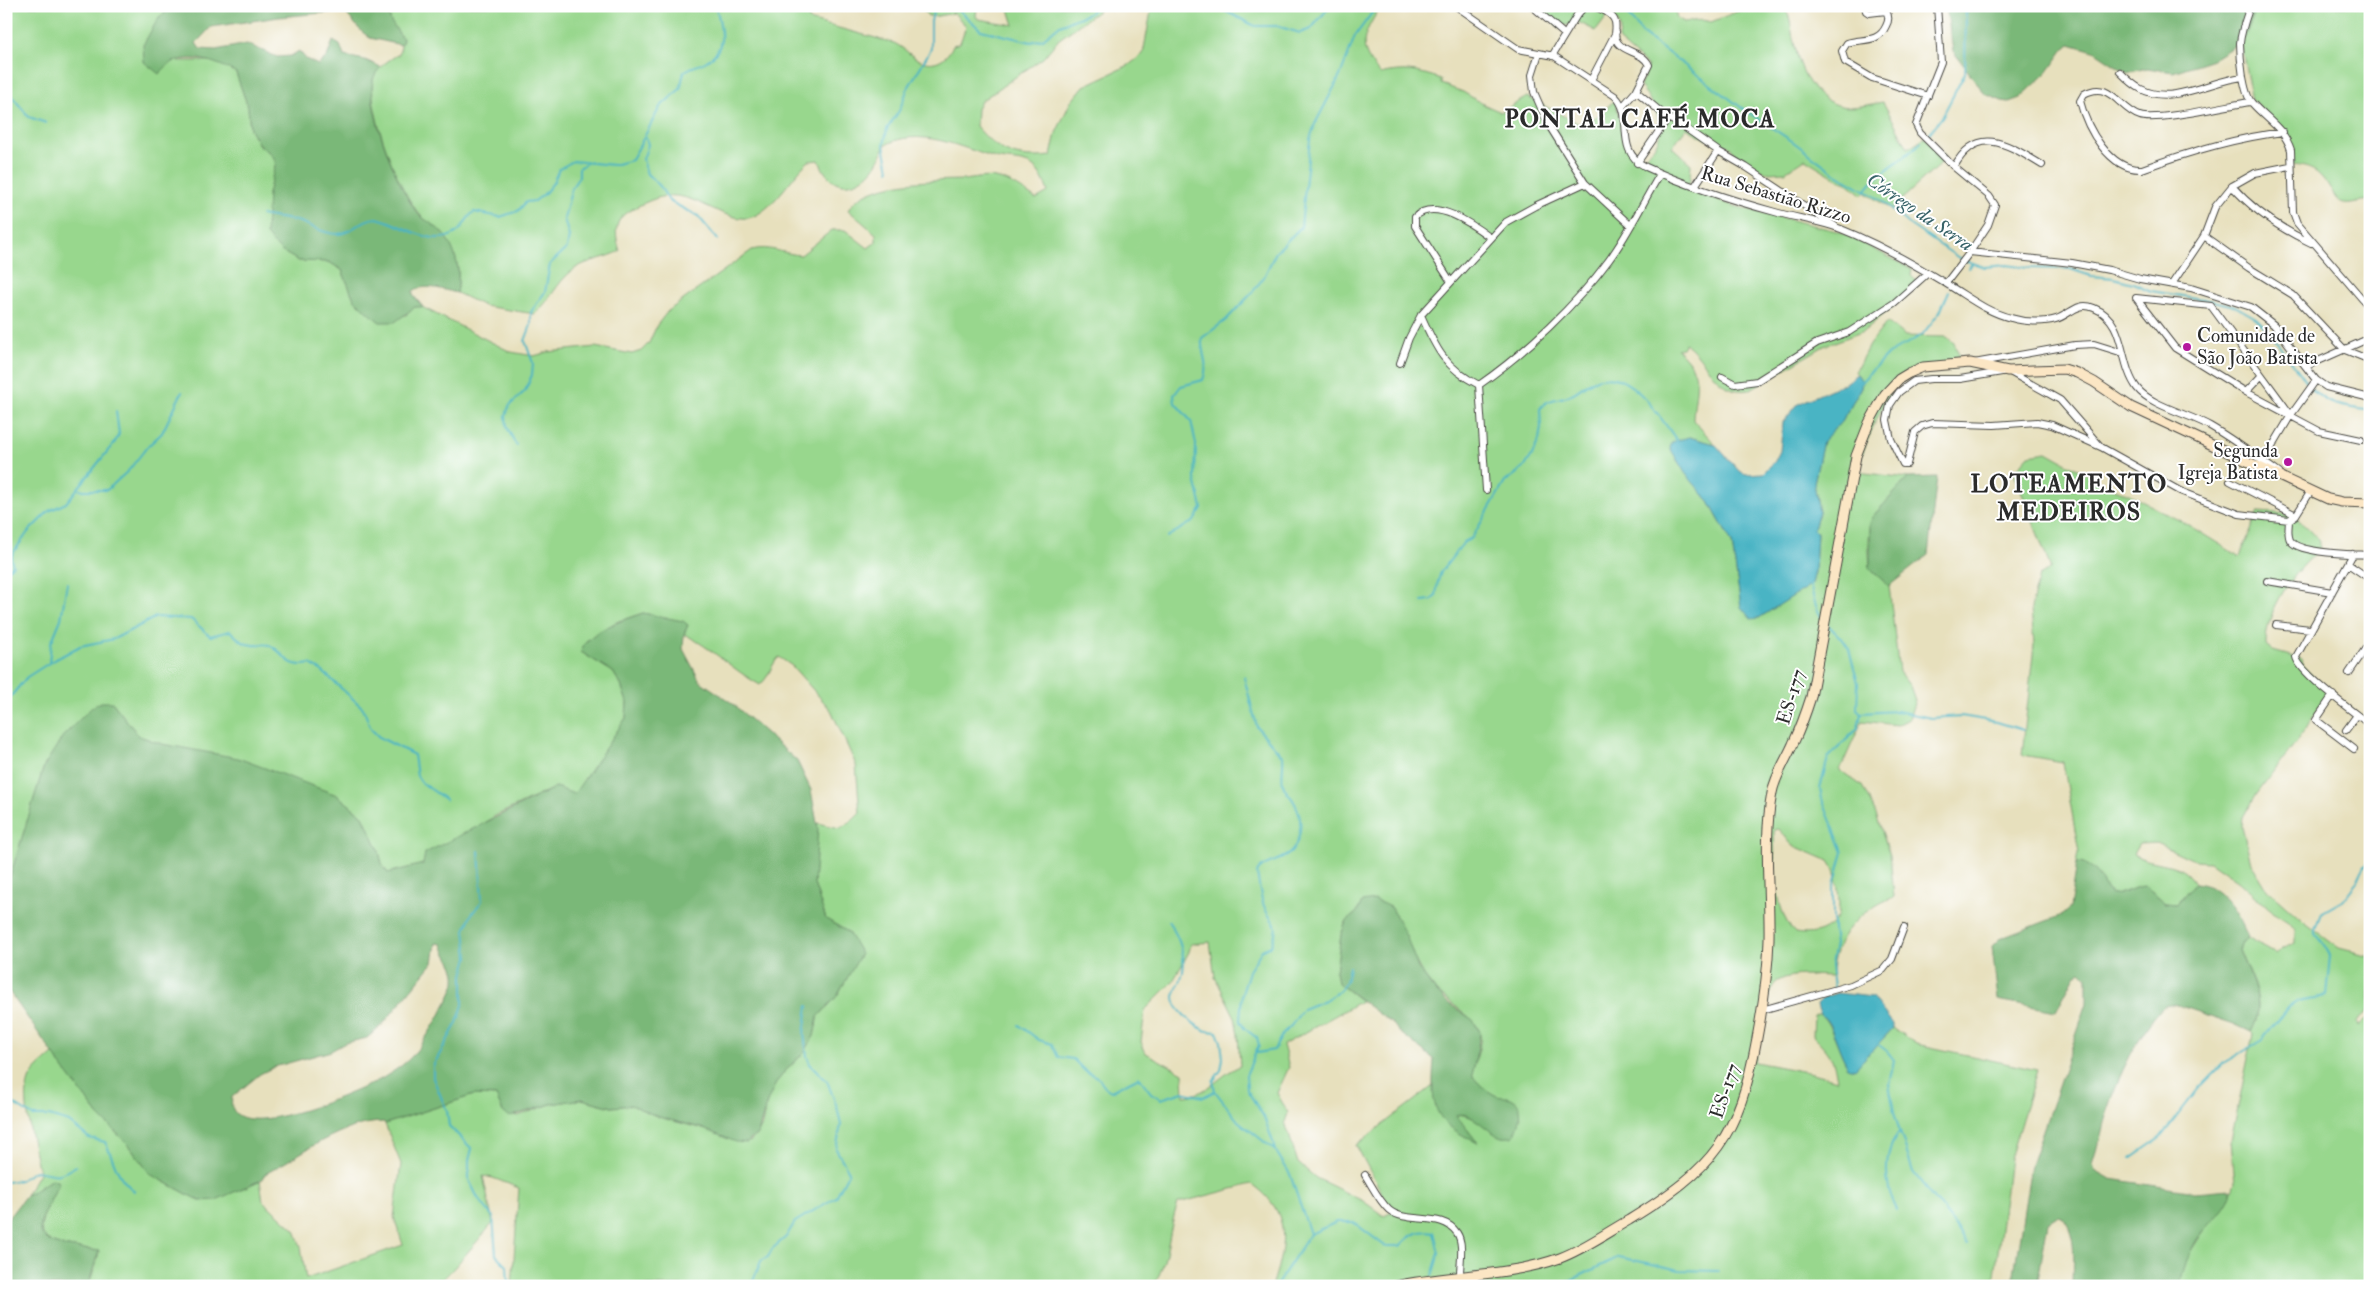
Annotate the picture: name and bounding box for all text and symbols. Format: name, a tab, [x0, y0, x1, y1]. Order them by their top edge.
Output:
district label: PONTAL CAFÉ MOCA	[1504, 103, 1776, 135]
street label: Rua Sebastião Rizzo	[1698, 161, 1854, 229]
water label: Córrego da Serra	[1862, 167, 1978, 257]
place label: Comunidade de São João Batista	[2197, 324, 2318, 370]
marker: Comunidade de São João Batista	[2181, 341, 2193, 353]
place label: Segunda Igreja Batista	[2178, 439, 2278, 485]
marker: Segunda Igreja Batista	[2282, 456, 2294, 468]
district label: LOTEAMENTO MEDEIROS	[1971, 469, 2167, 528]
street label: ES-177	[1771, 666, 1811, 728]
street label: ES-177	[1704, 1060, 1746, 1122]

